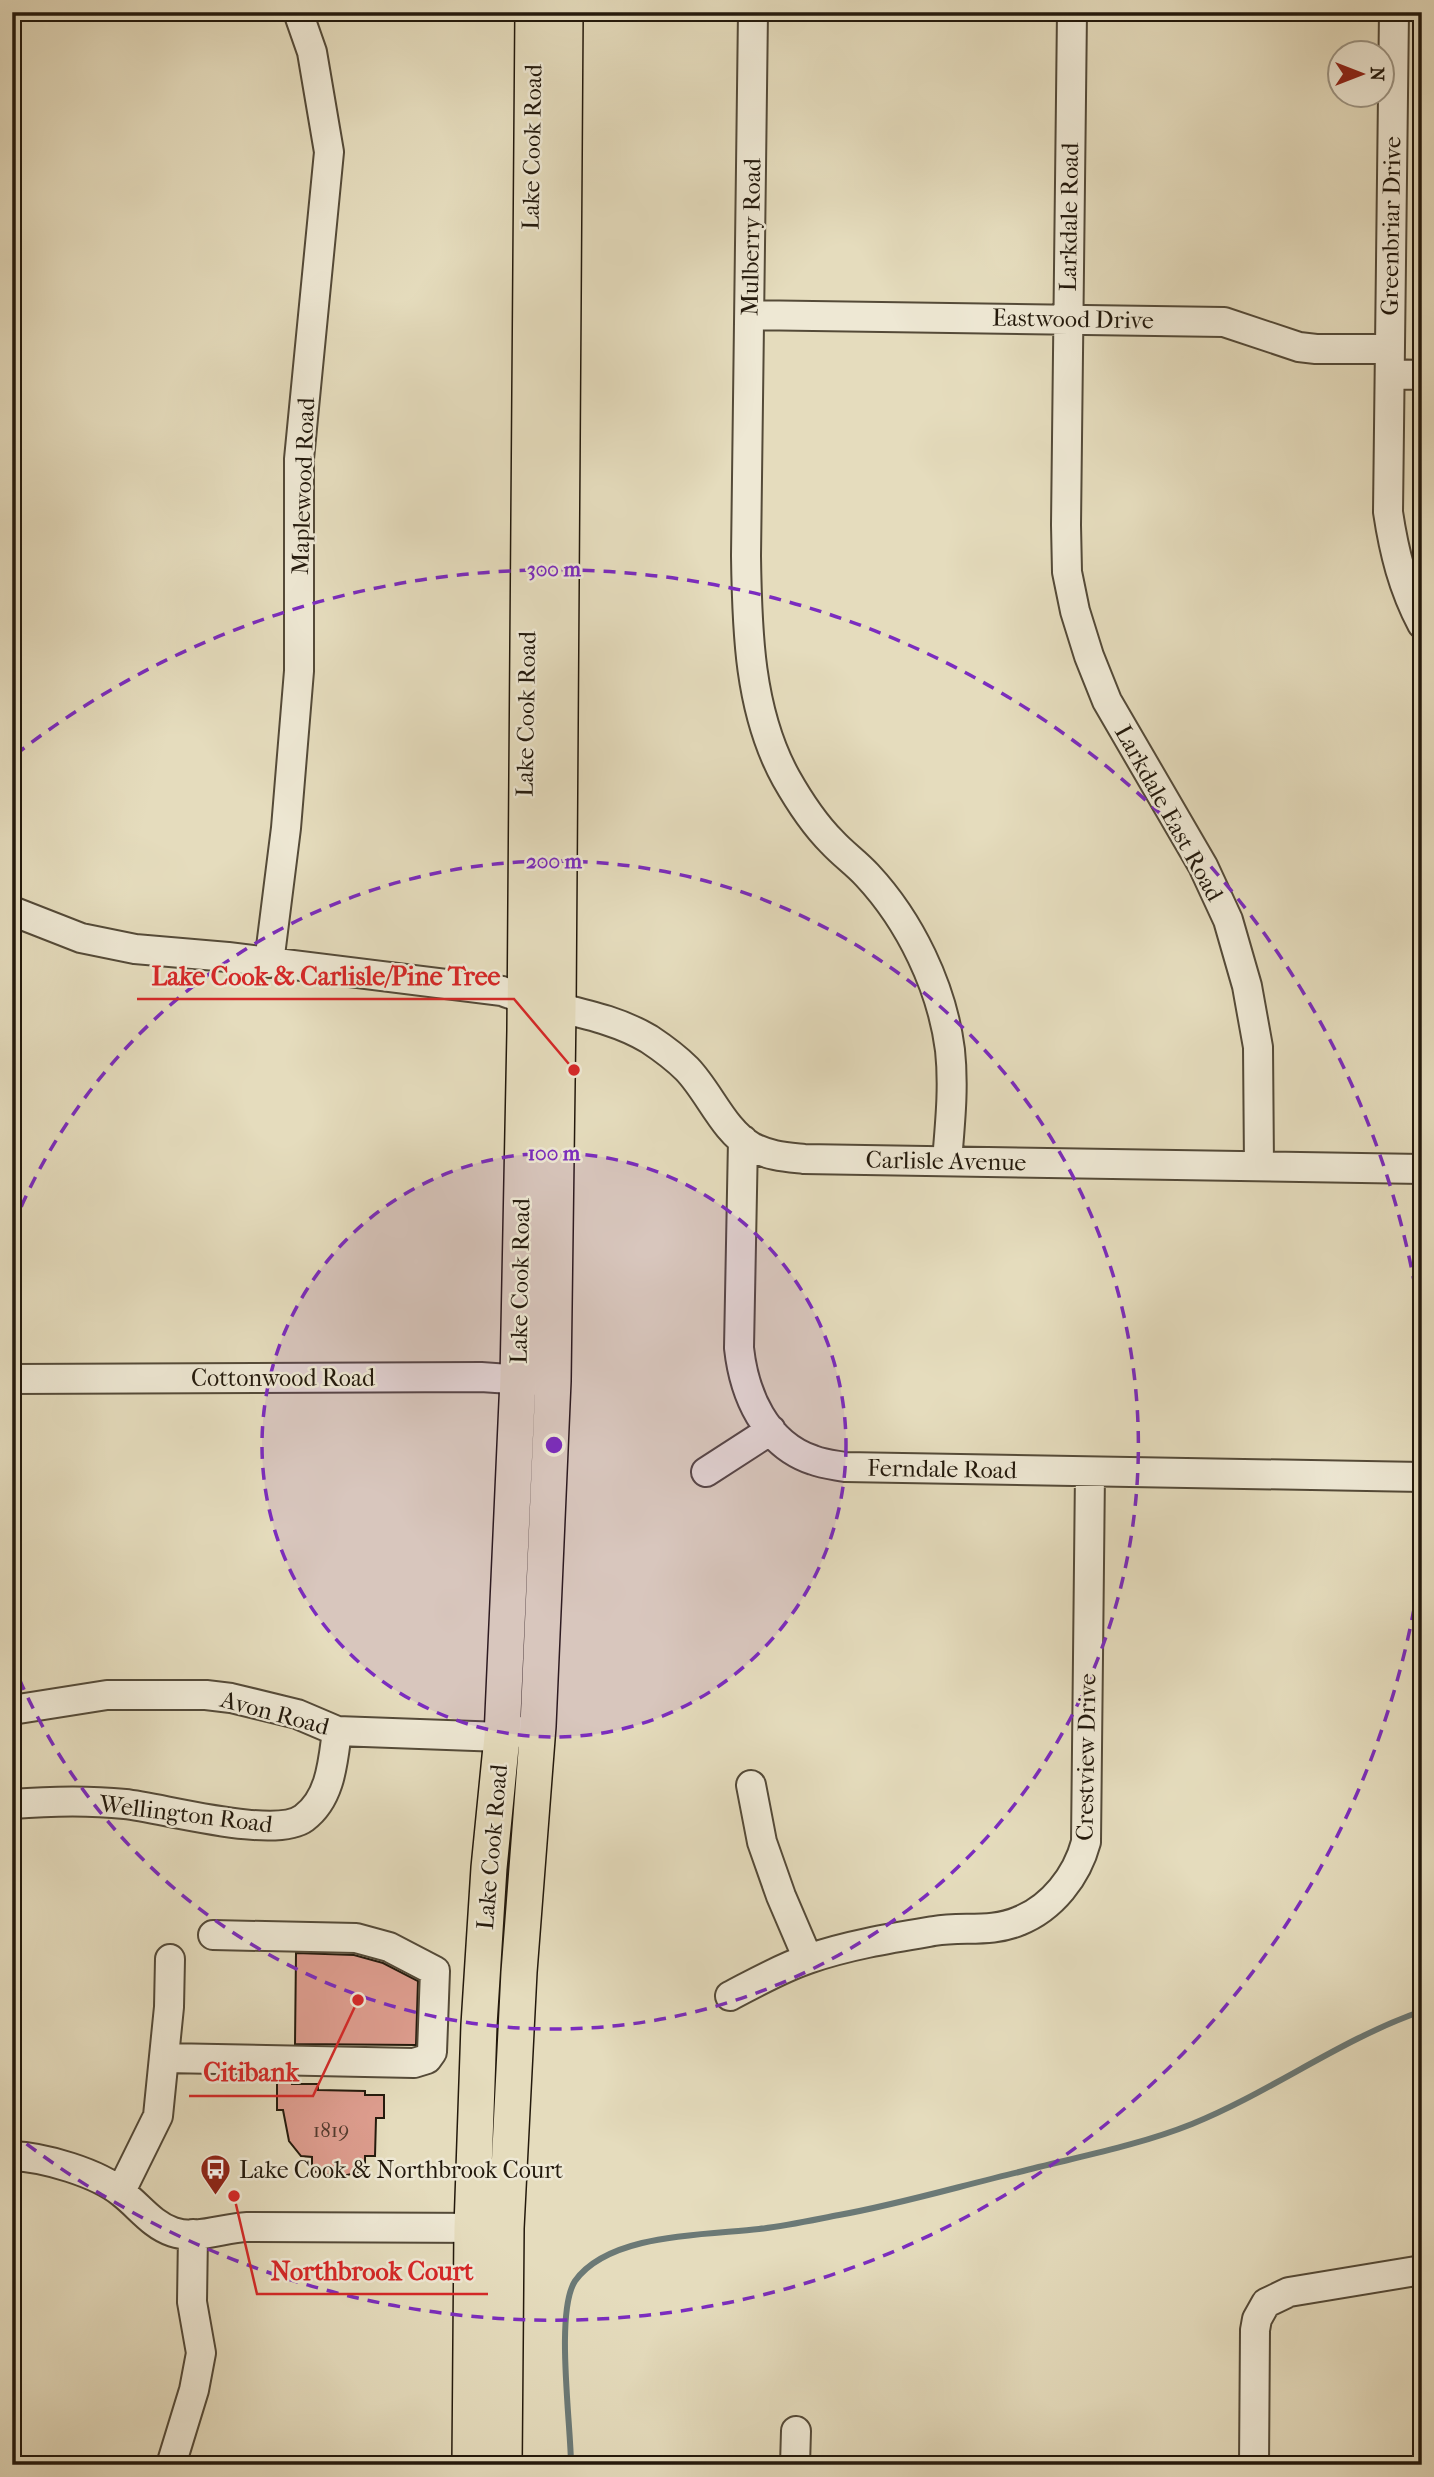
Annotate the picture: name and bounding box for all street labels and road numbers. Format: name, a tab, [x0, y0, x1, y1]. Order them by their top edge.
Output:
street label: Lake Cook Road	[517, 63, 547, 230]
street label: Greenbriar Drive	[1375, 136, 1407, 316]
street label: Larkdale Road	[1054, 141, 1084, 292]
street label: Mulberry Road	[736, 157, 766, 316]
street label: Eastwood Drive	[992, 304, 1154, 334]
street label: Maplewood Road	[286, 396, 320, 575]
street label: Lake Cook Road	[511, 630, 541, 797]
street label: Larkdale East Road	[1109, 720, 1229, 907]
street label: Carlisle Avenue	[865, 1146, 1027, 1176]
street label: Lake Cook Road	[505, 1197, 535, 1364]
street label: Cottonwood Road	[191, 1364, 376, 1392]
street label: Ferndale Road	[867, 1454, 1018, 1484]
street label: Crestview Drive	[1071, 1673, 1101, 1841]
street label: Avon Road	[217, 1685, 333, 1741]
street label: Lake Cook Road	[471, 1762, 513, 1931]
street label: Wellington Road	[97, 1789, 275, 1839]

